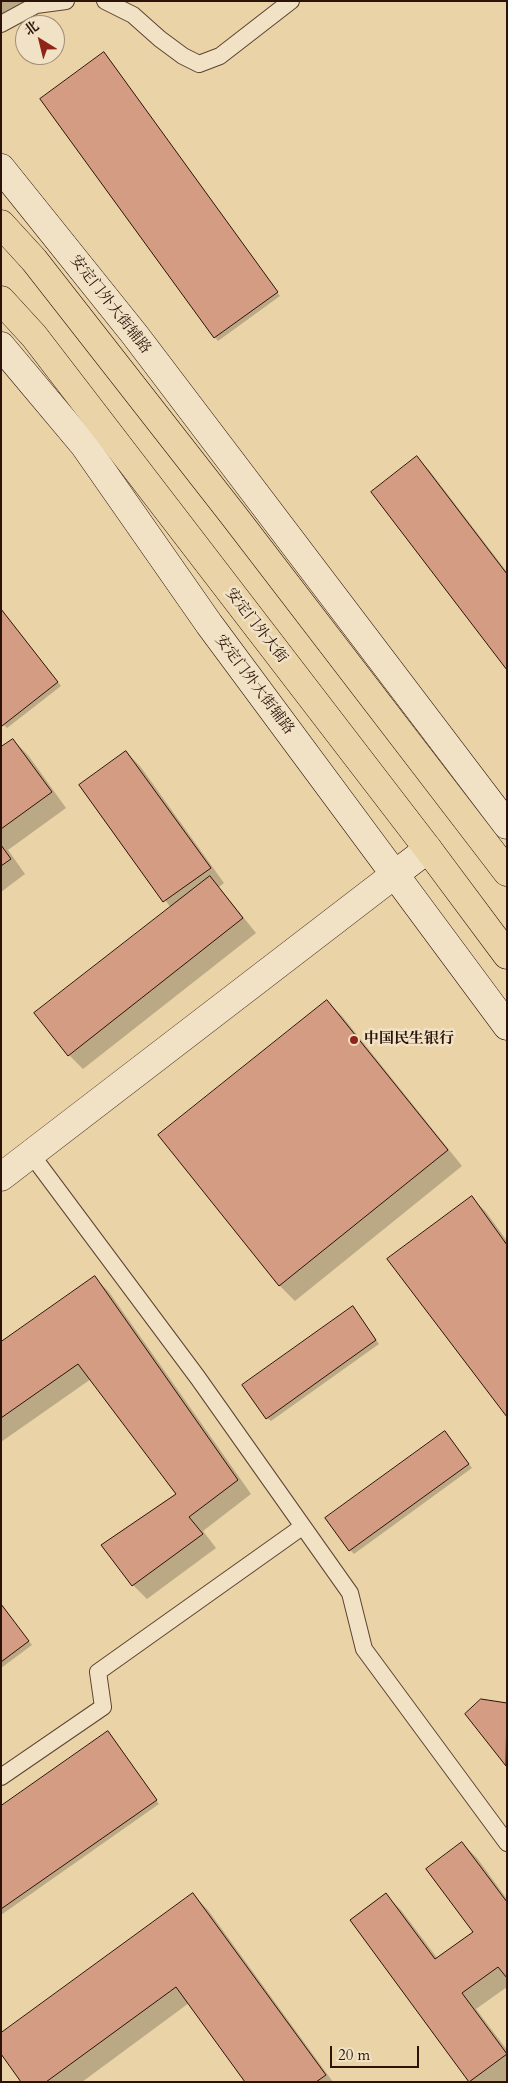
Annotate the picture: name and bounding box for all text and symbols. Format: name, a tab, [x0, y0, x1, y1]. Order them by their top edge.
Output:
north arrow	[15, 15, 65, 65]
text: 北	[20, 16, 43, 40]
street label: 安定门外大街辅路	[66, 252, 154, 358]
street label: 安定门外大街	[221, 585, 291, 667]
street label: 安定门外大街辅路	[211, 632, 297, 738]
place label: 中国民生银行	[364, 1031, 454, 1049]
marker: 中国民生银行	[348, 1034, 360, 1046]
scale bar	[333, 2036, 422, 2068]
text: 20 m	[338, 2045, 370, 2065]

